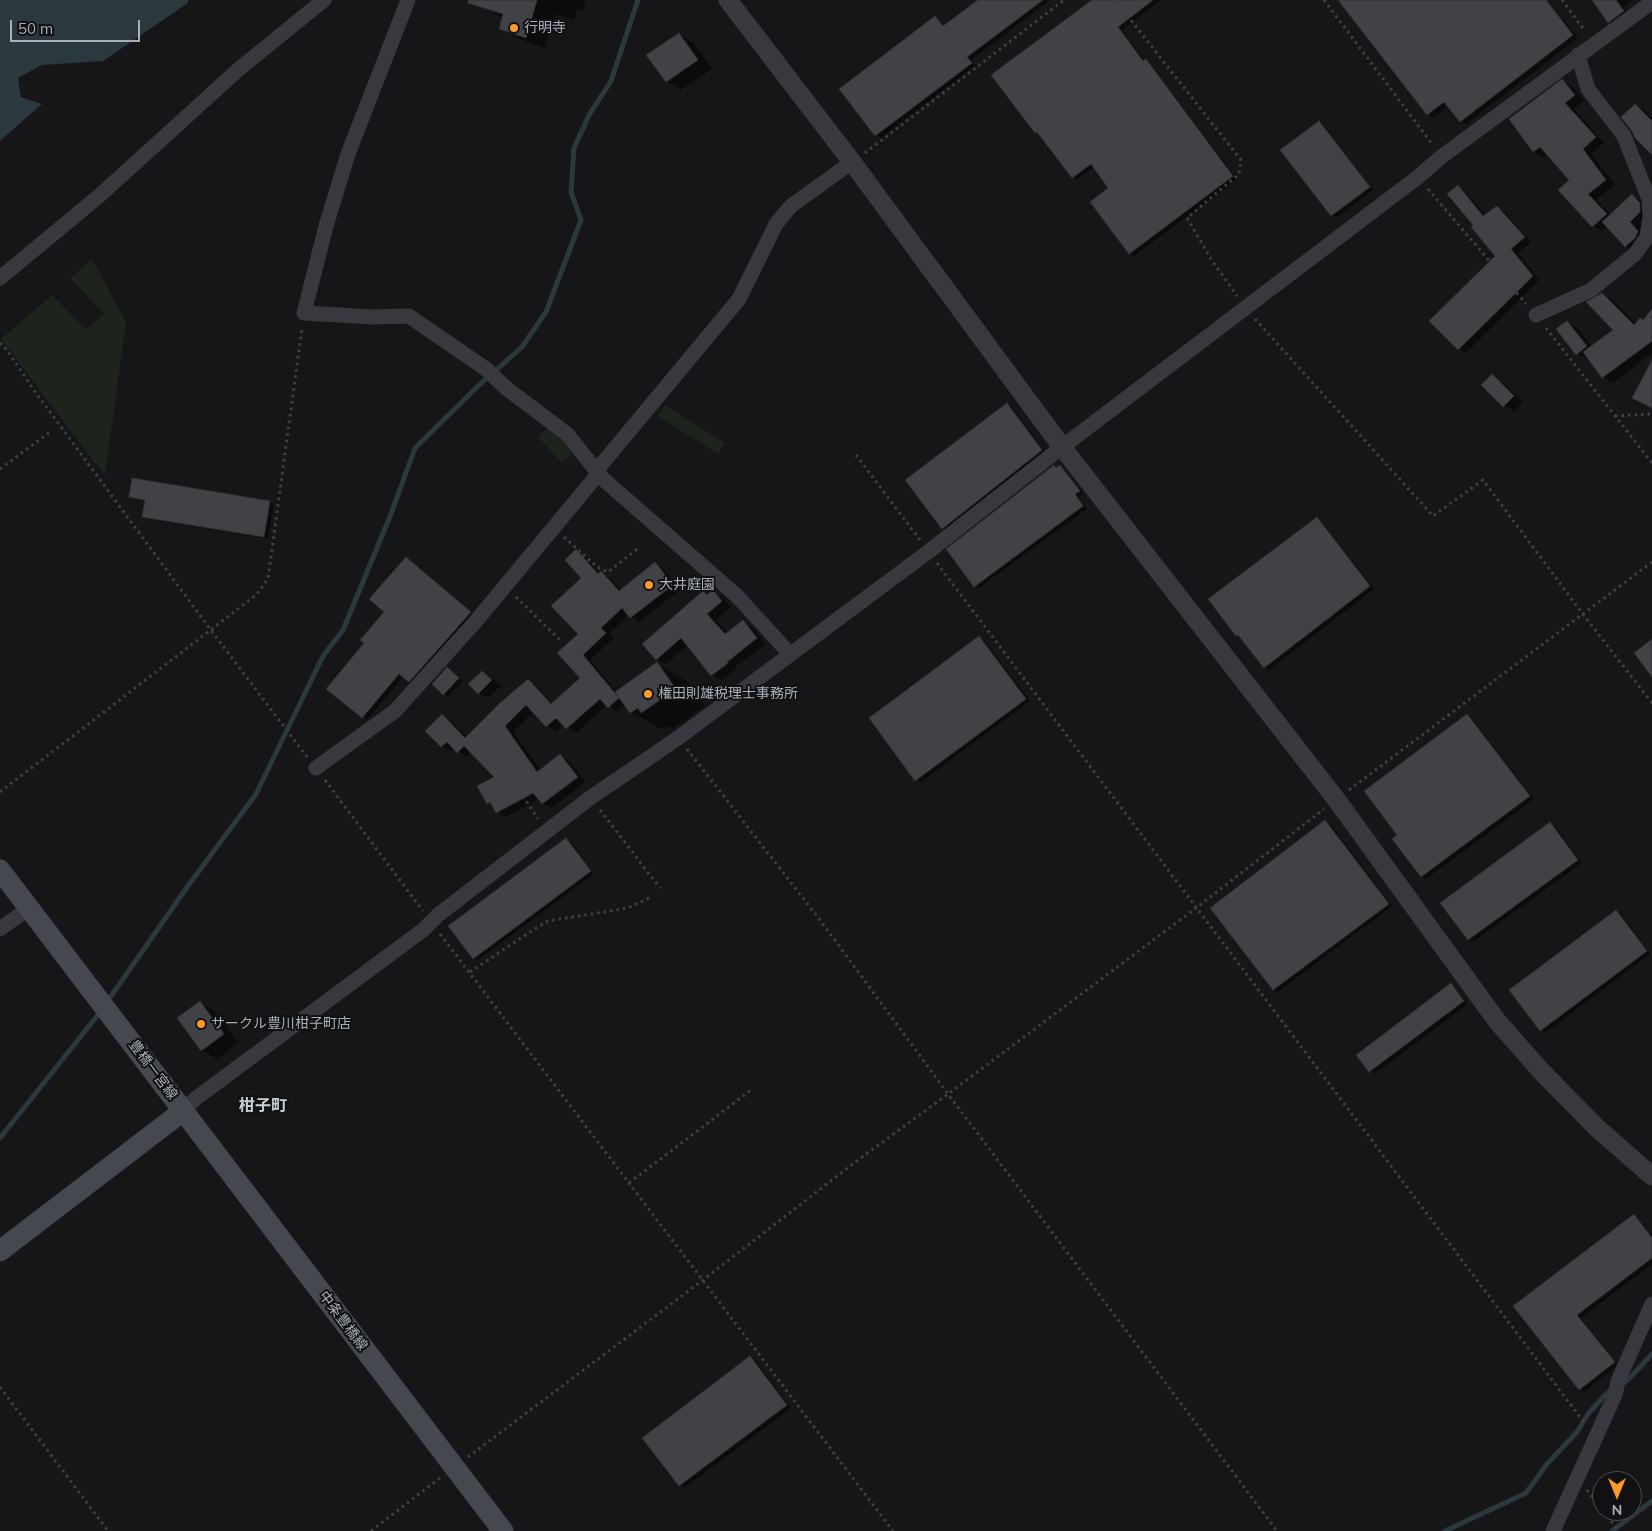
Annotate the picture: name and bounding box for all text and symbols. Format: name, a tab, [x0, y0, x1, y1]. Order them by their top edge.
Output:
scale bar	[12, 10, 142, 42]
text: 50 m	[18, 19, 53, 38]
place label: 行明寺	[524, 20, 566, 36]
marker: 行明寺	[508, 22, 520, 34]
place label: 大井庭園	[659, 577, 715, 593]
marker: 大井庭園	[643, 579, 655, 591]
place label: 権田則雄税理士事務所	[658, 686, 798, 702]
marker: 権田則雄税理士事務所	[642, 688, 654, 700]
place label: サークル豊川柑子町店	[211, 1016, 351, 1032]
marker: サークル豊川柑子町店	[195, 1018, 207, 1030]
street label: 豊橋一宮線	[125, 1037, 181, 1103]
district label: 柑子町	[239, 1096, 287, 1116]
street label: 中条豊橋線	[315, 1288, 371, 1354]
north arrow	[1592, 1471, 1642, 1521]
text: N	[1612, 1501, 1622, 1519]

